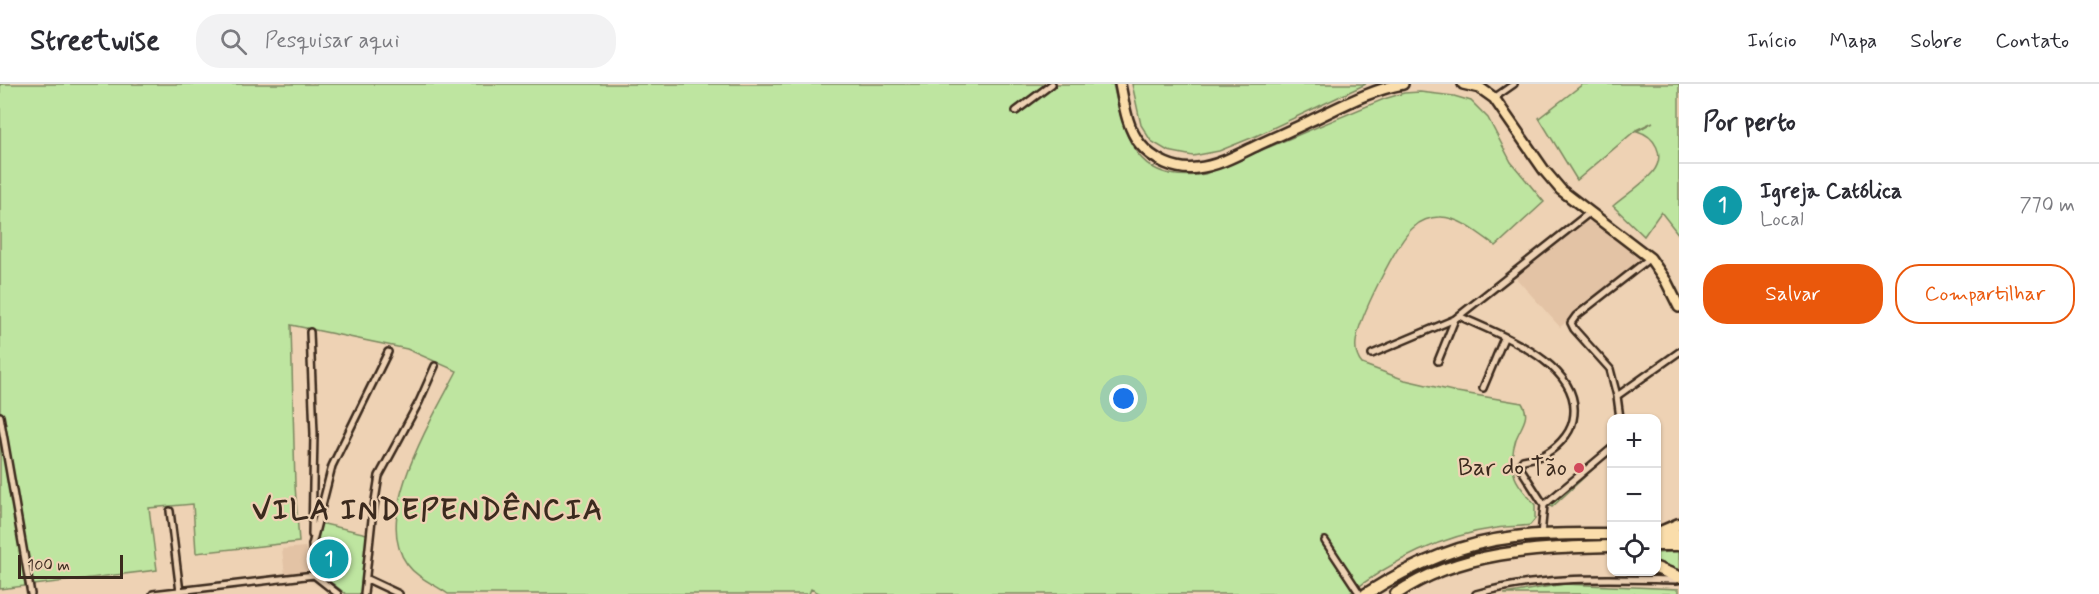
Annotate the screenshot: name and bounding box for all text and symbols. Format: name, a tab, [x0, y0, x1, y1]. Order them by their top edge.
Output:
search box	[196, 14, 616, 68]
text: Streetwise	[30, 23, 160, 60]
icon: search	[217, 25, 250, 58]
text: Pesquisar aqui	[265, 27, 399, 55]
text: Início	[1747, 27, 1797, 55]
text: Mapa	[1830, 27, 1877, 55]
text: Sobre	[1910, 27, 1962, 55]
text: Contato	[1995, 27, 2069, 55]
text: Por perto	[1703, 106, 1796, 140]
text: Igreja Católica	[1760, 178, 1902, 206]
text: 1	[1718, 192, 1727, 219]
text: 770 m	[2019, 192, 2075, 219]
text: Local	[1760, 206, 1804, 233]
button: Salvar	[1703, 264, 1883, 324]
button: Compartilhar	[1895, 264, 2075, 324]
your location	[1109, 384, 1138, 413]
map controls	[1607, 414, 1661, 576]
button: +	[1607, 414, 1661, 468]
place label: Bar do Tão	[1458, 453, 1567, 484]
marker: Bar do Tão	[1572, 461, 1586, 475]
button: −	[1607, 468, 1661, 522]
district label: VILA INDEPENDÊNCIA	[252, 491, 604, 530]
button: locate	[1607, 522, 1661, 576]
pin: 1	[310, 536, 348, 582]
scale bar	[18, 552, 123, 580]
text: 100 m	[27, 555, 70, 576]

